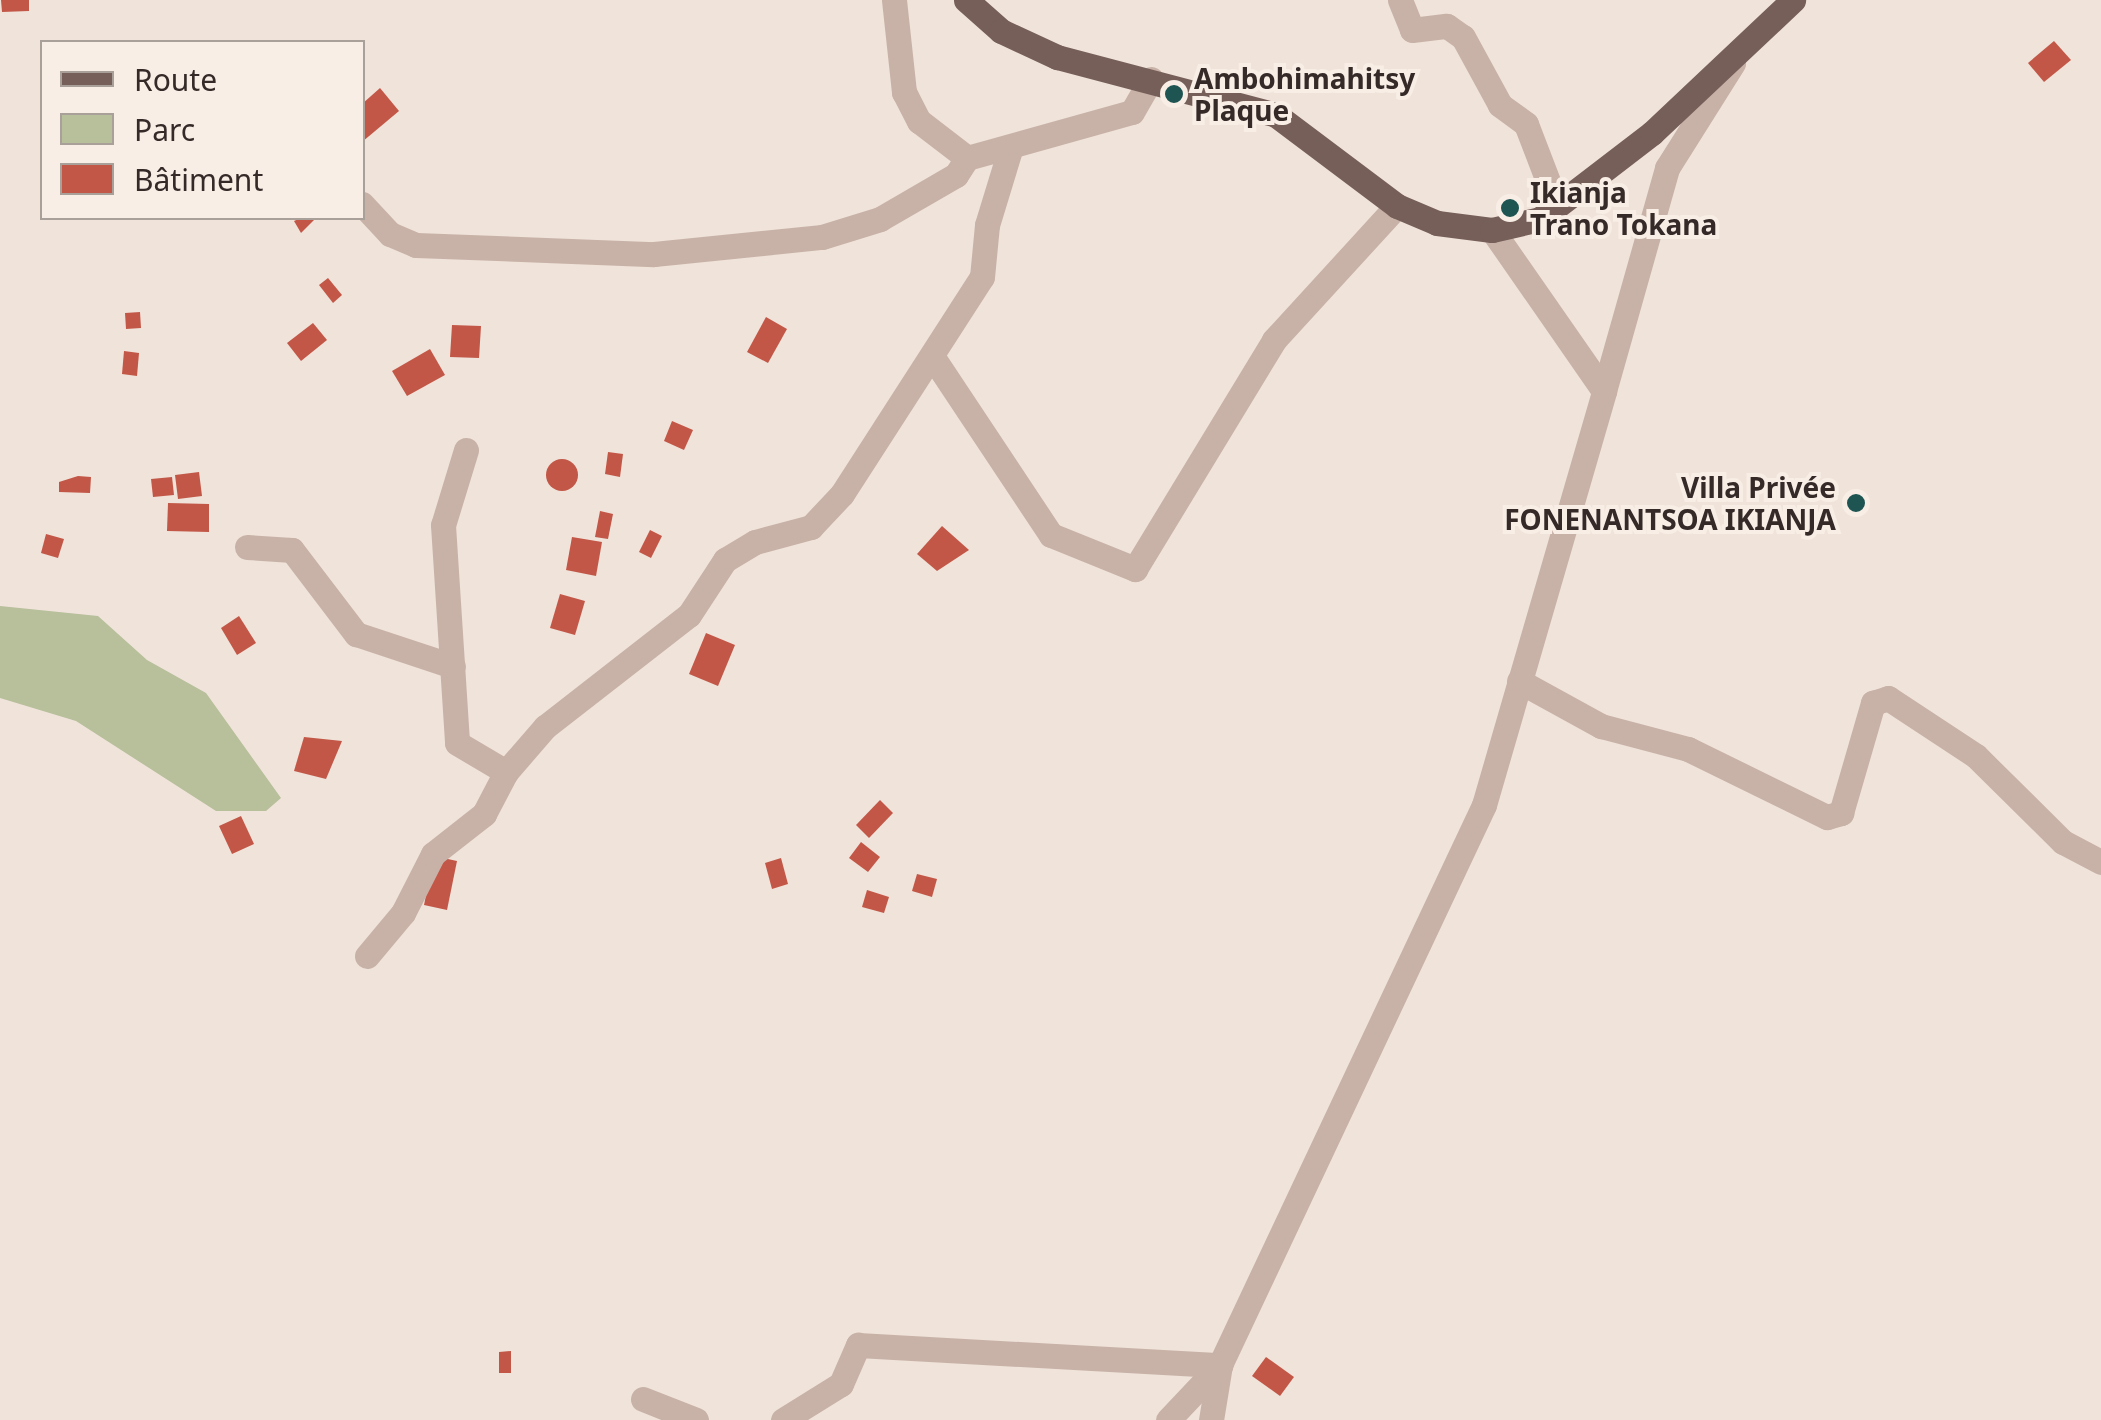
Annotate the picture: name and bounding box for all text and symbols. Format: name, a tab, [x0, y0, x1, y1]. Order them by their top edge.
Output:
legend	[40, 40, 365, 220]
text: Route	[134, 59, 217, 100]
place label: Ambohimahitsy Plaque	[1194, 61, 1415, 127]
marker: Ambohimahitsy Plaque	[1163, 83, 1185, 105]
text: Parc	[134, 109, 195, 150]
text: Bâtiment	[134, 159, 263, 200]
place label: Ikianja Trano Tokana	[1530, 175, 1717, 241]
marker: Ikianja Trano Tokana	[1499, 197, 1521, 219]
place label: Villa Privée FONENANTSOA IKIANJA	[1504, 470, 1836, 536]
marker: Villa Privée FONENANTSOA IKIANJA	[1845, 492, 1867, 514]

